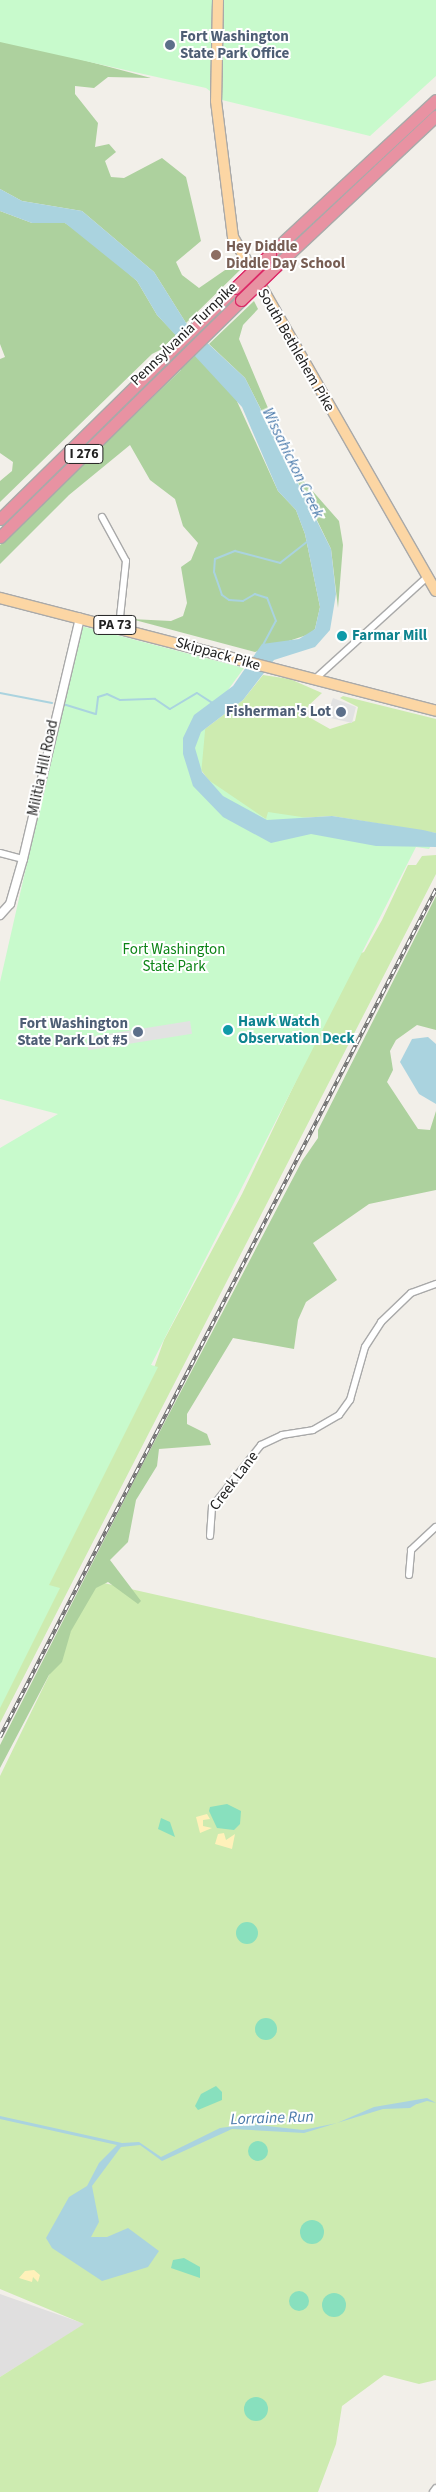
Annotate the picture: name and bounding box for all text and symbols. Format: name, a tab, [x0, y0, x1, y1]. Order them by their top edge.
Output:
place label: Fort Washington State Park Office	[180, 27, 289, 62]
marker: Fort Washington State Park Office	[164, 39, 176, 51]
place label: Hey Diddle Diddle Day School	[226, 237, 345, 272]
marker: Hey Diddle Diddle Day School	[210, 249, 222, 261]
street label: Pennsylvania Turnpike	[127, 278, 241, 390]
street label: South Bethlehem Pike	[253, 285, 339, 415]
water label: Wissahickon Creek	[258, 405, 328, 521]
road number: I 276	[64, 442, 104, 466]
road number: PA 73	[92, 614, 138, 636]
place label: Farmar Mill	[352, 627, 427, 645]
marker: Farmar Mill	[336, 630, 348, 642]
street label: Skippack Pike	[174, 633, 262, 675]
place label: Fisherman's Lot	[226, 703, 331, 721]
marker: Fisherman's Lot	[335, 706, 347, 718]
street label: Militia Hill Road	[24, 718, 62, 818]
park label: Fort Washington State Park	[123, 940, 225, 975]
place label: Hawk Watch Observation Deck	[238, 1012, 355, 1047]
place label: Fort Washington State Park Lot #5	[17, 1014, 128, 1049]
marker: Hawk Watch Observation Deck	[222, 1024, 234, 1036]
marker: Fort Washington State Park Lot #5	[132, 1026, 144, 1038]
street label: Creek Lane	[206, 1448, 262, 1514]
water label: Lorraine Run	[230, 2107, 314, 2129]

